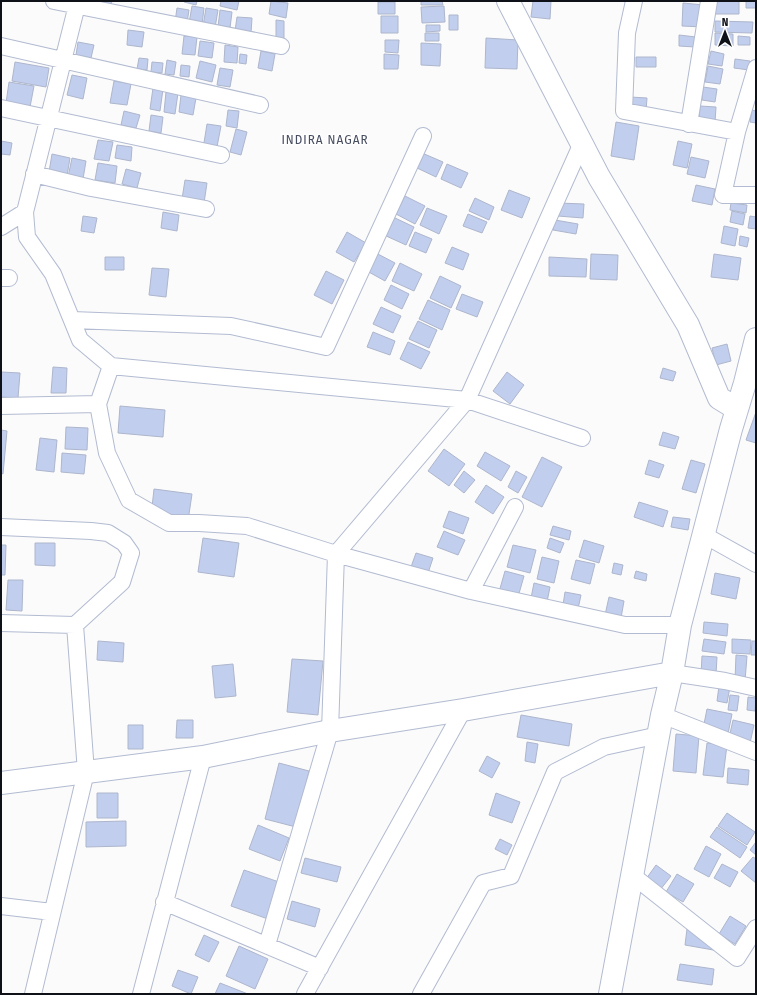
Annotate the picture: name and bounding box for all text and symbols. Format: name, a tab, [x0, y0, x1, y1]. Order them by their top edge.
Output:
north arrow	[705, 12, 745, 52]
text: N	[722, 16, 728, 29]
district label: INDIRA NAGAR	[281, 132, 369, 147]

